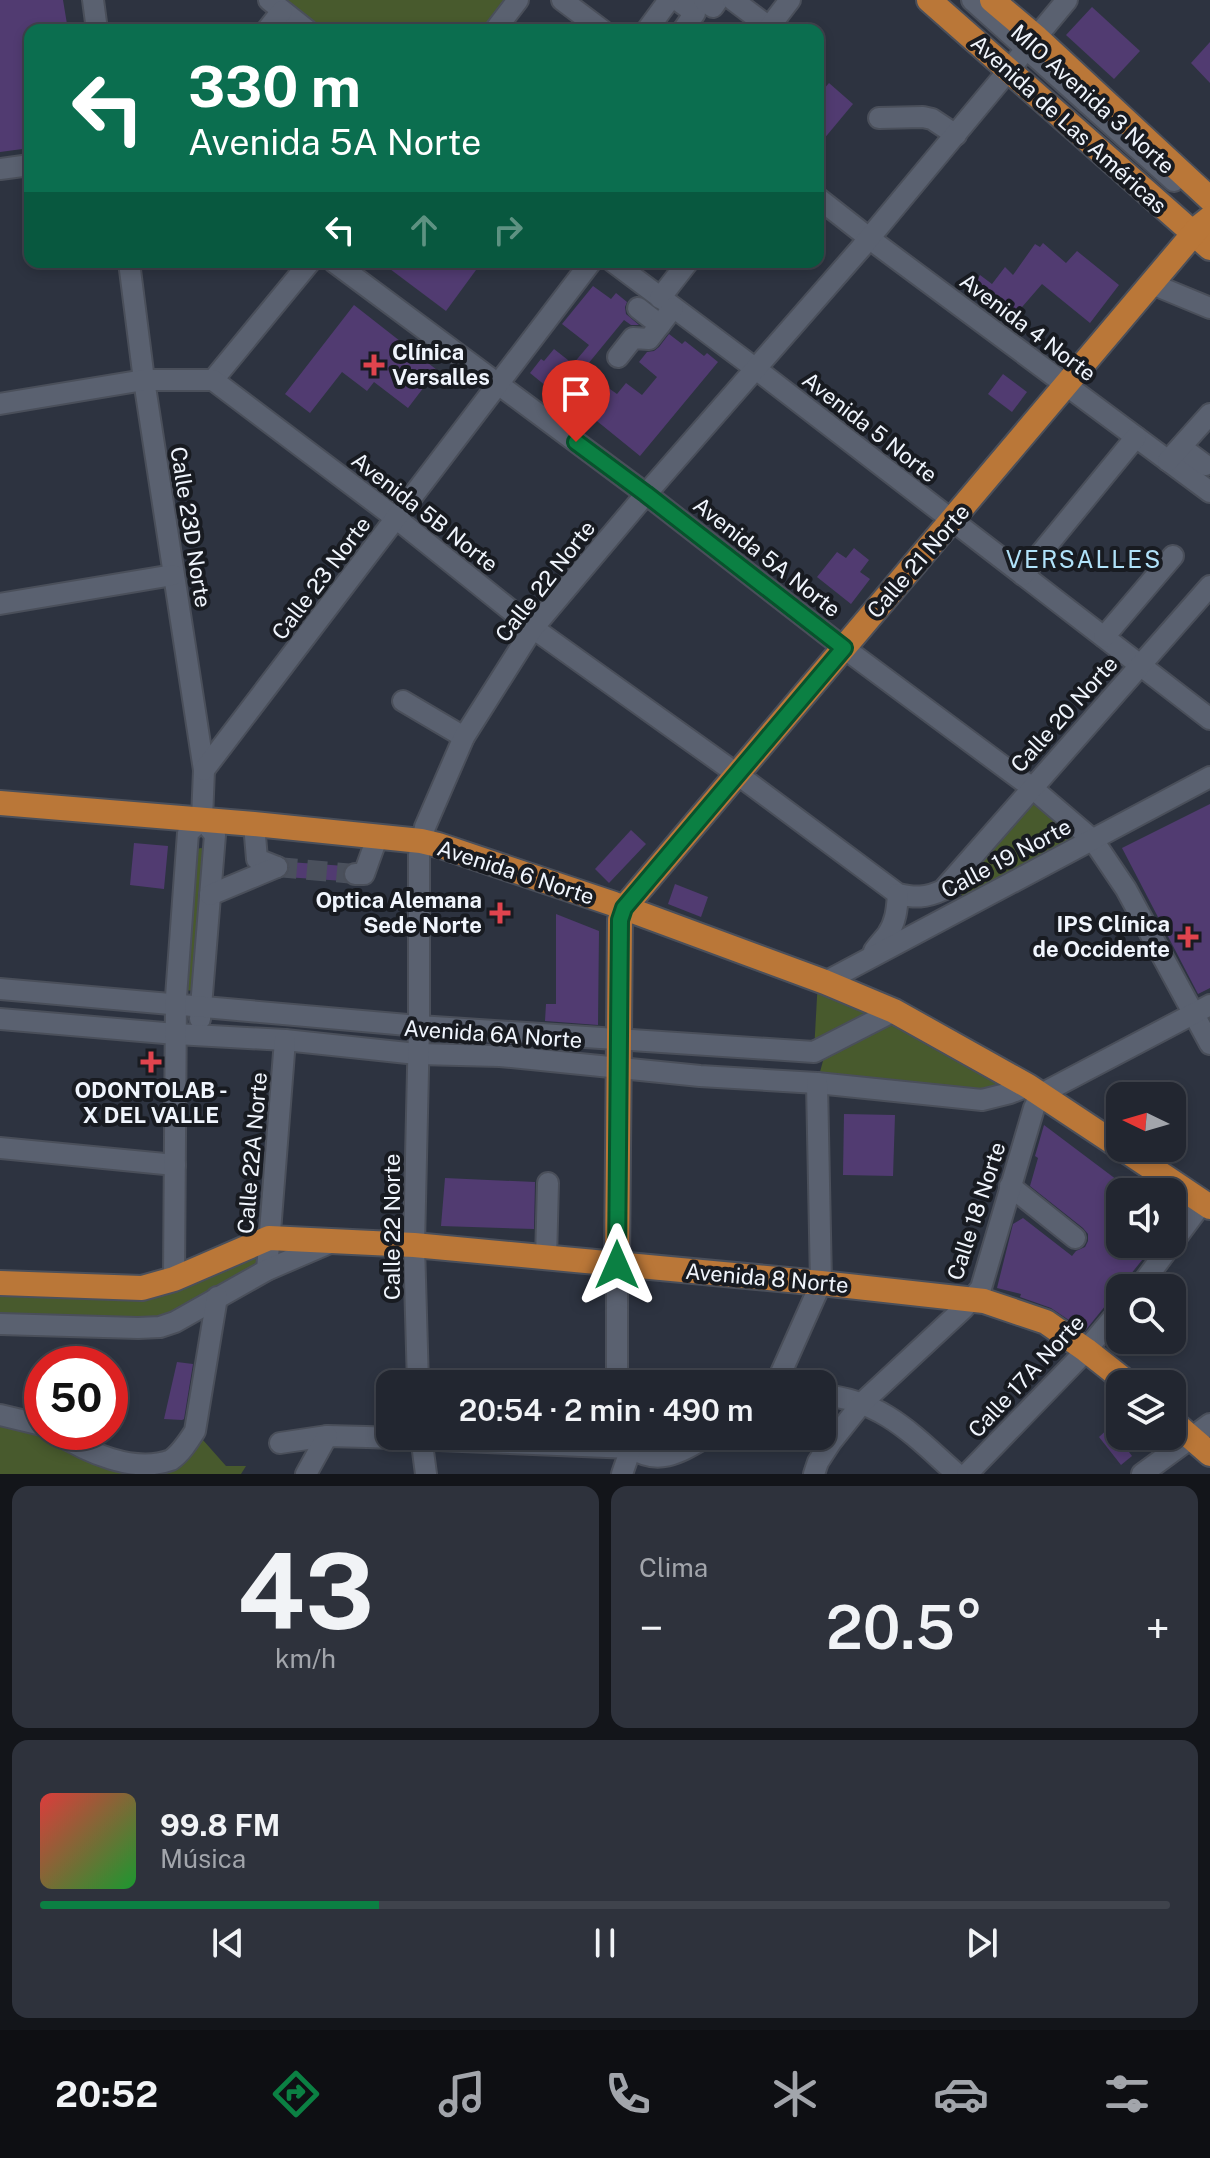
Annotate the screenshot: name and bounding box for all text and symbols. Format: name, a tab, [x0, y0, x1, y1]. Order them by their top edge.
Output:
street label: MIO Avenida 3 Norte	[1006, 19, 1180, 179]
street label: Avenida de Las Américas	[966, 29, 1172, 219]
text: 330 m	[188, 54, 361, 120]
icon: left	[56, 56, 160, 160]
text: Avenida 5A Norte	[188, 121, 481, 163]
icon: left	[318, 208, 362, 252]
icon: ahead	[402, 208, 446, 252]
icon: right	[486, 208, 530, 252]
street label: Avenida 4 Norte	[955, 267, 1101, 387]
place label: Clínica Versalles	[392, 339, 490, 390]
marker: Clínica Versalles	[363, 354, 385, 376]
pin	[542, 360, 610, 442]
street label: Avenida 5 Norte	[797, 366, 943, 488]
icon: arrive	[554, 372, 598, 416]
street label: Calle 23D Norte	[165, 445, 217, 609]
street label: Avenida 5B Norte	[347, 447, 503, 577]
street label: Avenida 5A Norte	[688, 492, 846, 622]
street label: Calle 21 Norte	[861, 499, 975, 623]
street label: Calle 23 Norte	[266, 511, 376, 645]
street label: Calle 22 Norte	[490, 515, 600, 647]
district label: VERSALLES	[1006, 545, 1162, 573]
street label: Calle 20 Norte	[1005, 651, 1123, 777]
street label: Calle 19 Norte	[937, 813, 1075, 903]
street label: Avenida 6 Norte	[434, 834, 598, 910]
place label: Optica Alemana Sede Norte	[315, 887, 482, 938]
marker: Optica Alemana Sede Norte	[489, 902, 511, 924]
place label: IPS Clínica de Occidente	[1033, 911, 1170, 962]
marker: IPS Clínica de Occidente	[1177, 926, 1199, 948]
street label: Avenida 6A Norte	[403, 1015, 583, 1053]
marker: ODONTOLAB - X DEL VALLE	[140, 1051, 162, 1073]
street label: Calle 22A Norte	[232, 1071, 272, 1235]
place label: ODONTOLAB - X DEL VALLE	[74, 1077, 228, 1128]
north arrow	[1106, 1082, 1186, 1162]
map controls	[1106, 1082, 1186, 1450]
street label: Calle 18 Norte	[941, 1139, 1011, 1283]
street label: Calle 22 Norte	[379, 1154, 405, 1300]
button: sound	[1106, 1178, 1186, 1258]
position arrow	[575, 1223, 659, 1307]
street label: Avenida 8 Norte	[684, 1258, 850, 1298]
button: search	[1106, 1274, 1186, 1354]
street label: Calle 17A Norte	[963, 1309, 1089, 1443]
speed limit sign: 50	[24, 1346, 128, 1450]
button: layers	[1106, 1370, 1186, 1450]
text: 20:54 · 2 min · 490 m	[459, 1392, 753, 1428]
text: 43	[237, 1530, 374, 1652]
text: Clima	[639, 1552, 708, 1583]
text: 20.5°	[826, 1592, 983, 1663]
text: −	[639, 1602, 663, 1654]
text: +	[1146, 1602, 1170, 1654]
text: km/h	[275, 1643, 336, 1674]
text: 99.8 FM	[160, 1807, 280, 1843]
text: Música	[160, 1843, 246, 1874]
icon: previous	[206, 1921, 250, 1965]
icon: pause	[583, 1921, 627, 1965]
icon: next	[960, 1921, 1004, 1965]
icon: directions	[268, 2066, 324, 2122]
icon: music	[434, 2066, 490, 2122]
icon: phone	[600, 2066, 656, 2122]
icon: climate	[767, 2066, 823, 2122]
icon: car	[933, 2066, 989, 2122]
icon: filters	[1099, 2066, 1155, 2122]
text: 20:52	[55, 2073, 158, 2115]

